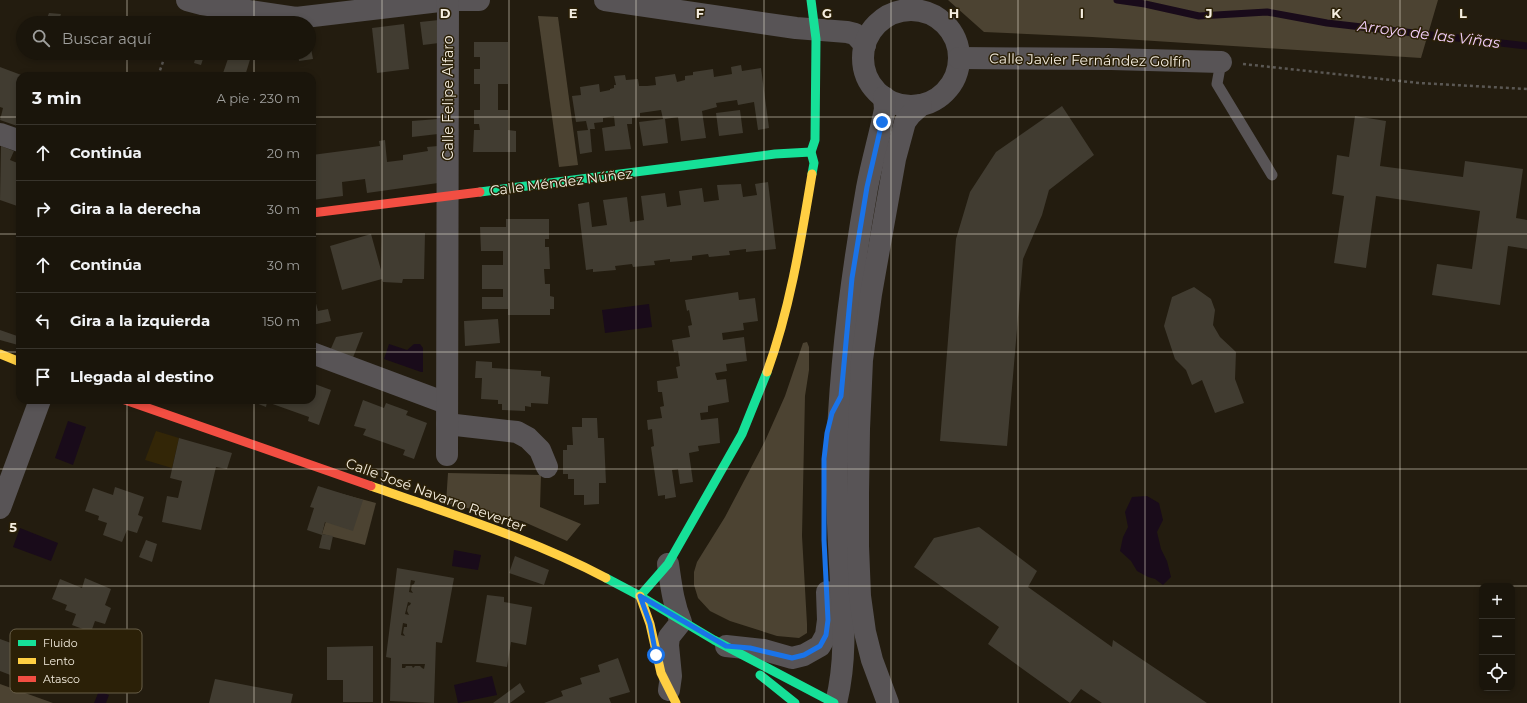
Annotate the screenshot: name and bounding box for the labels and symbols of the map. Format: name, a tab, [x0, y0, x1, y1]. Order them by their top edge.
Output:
text: D	[440, 5, 451, 21]
text: E	[569, 5, 578, 21]
text: F	[696, 5, 704, 21]
text: G	[822, 5, 832, 21]
text: H	[949, 5, 959, 21]
text: I	[1080, 5, 1084, 21]
text: J	[1204, 5, 1213, 21]
text: K	[1331, 5, 1341, 21]
text: L	[1459, 5, 1467, 21]
water label: Arroyo de las Viñas	[1356, 16, 1502, 52]
street label: Calle Felipe Alfaro	[439, 35, 457, 160]
street label: Calle Javier Fernández Golfín	[989, 49, 1191, 71]
route end	[873, 113, 891, 131]
street label: Calle Méndez Núñez	[489, 164, 633, 200]
street label: Calle José Navarro Reverter	[343, 454, 529, 536]
text: 5	[9, 519, 17, 535]
legend	[10, 629, 142, 693]
text: Fluido	[43, 636, 78, 650]
route start	[647, 646, 665, 664]
text: Lento	[43, 654, 75, 668]
text: Atasco	[43, 672, 80, 686]

